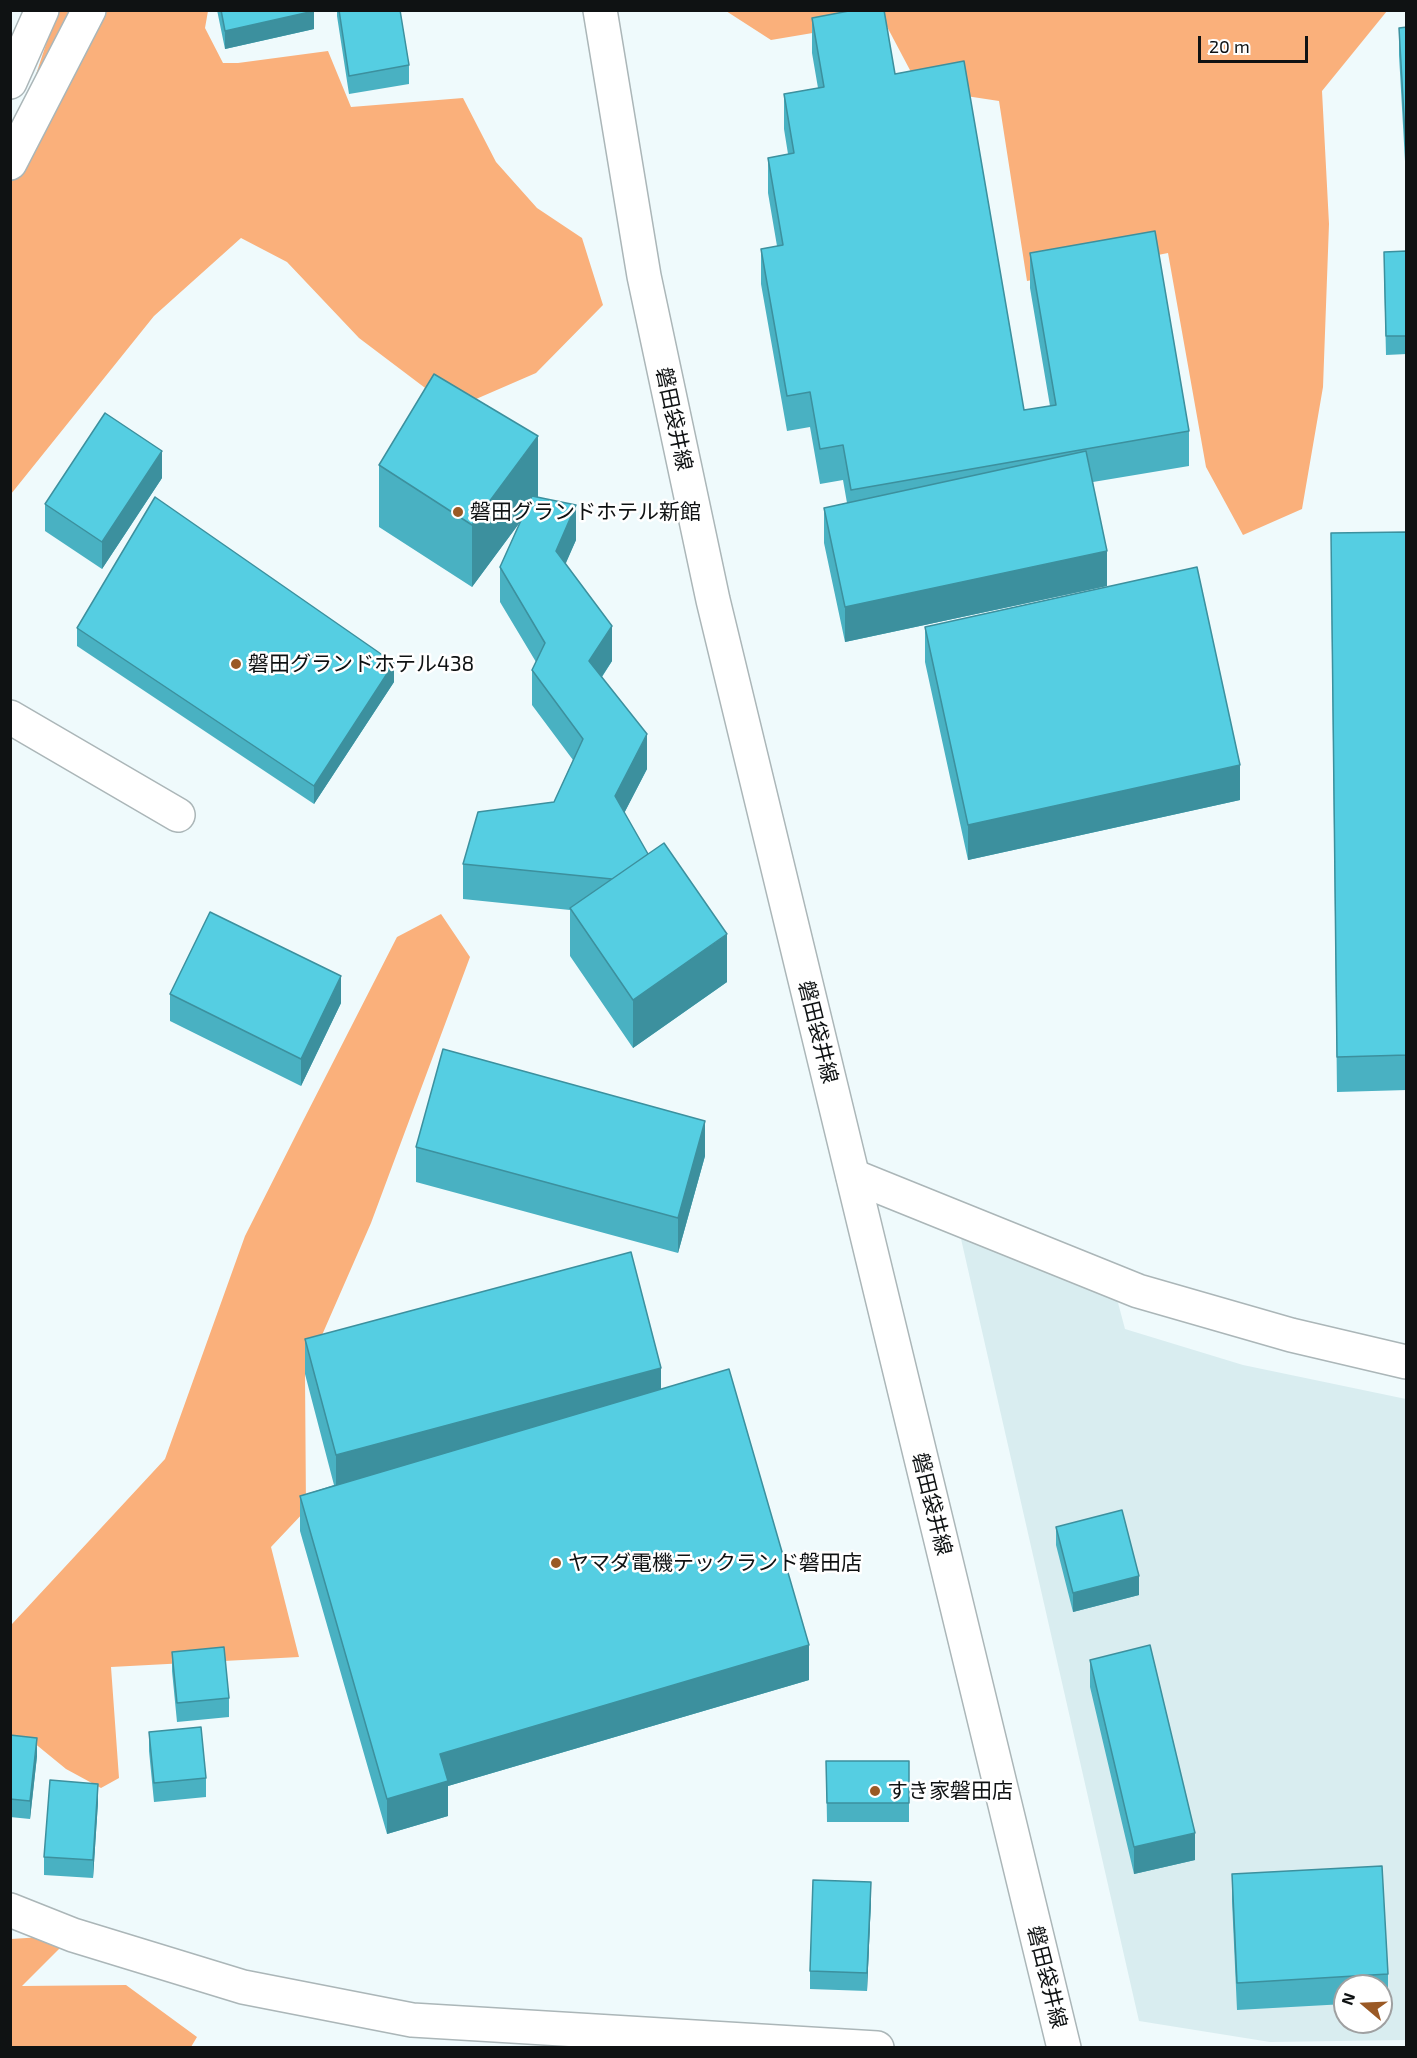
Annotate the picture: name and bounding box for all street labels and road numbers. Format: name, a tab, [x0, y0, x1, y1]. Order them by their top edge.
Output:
street label: 磐田袋井線	[651, 365, 697, 473]
street label: 磐田袋井線	[793, 978, 843, 1086]
street label: 磐田袋井線	[907, 1450, 957, 1558]
street label: 磐田袋井線	[1022, 1923, 1072, 2031]

